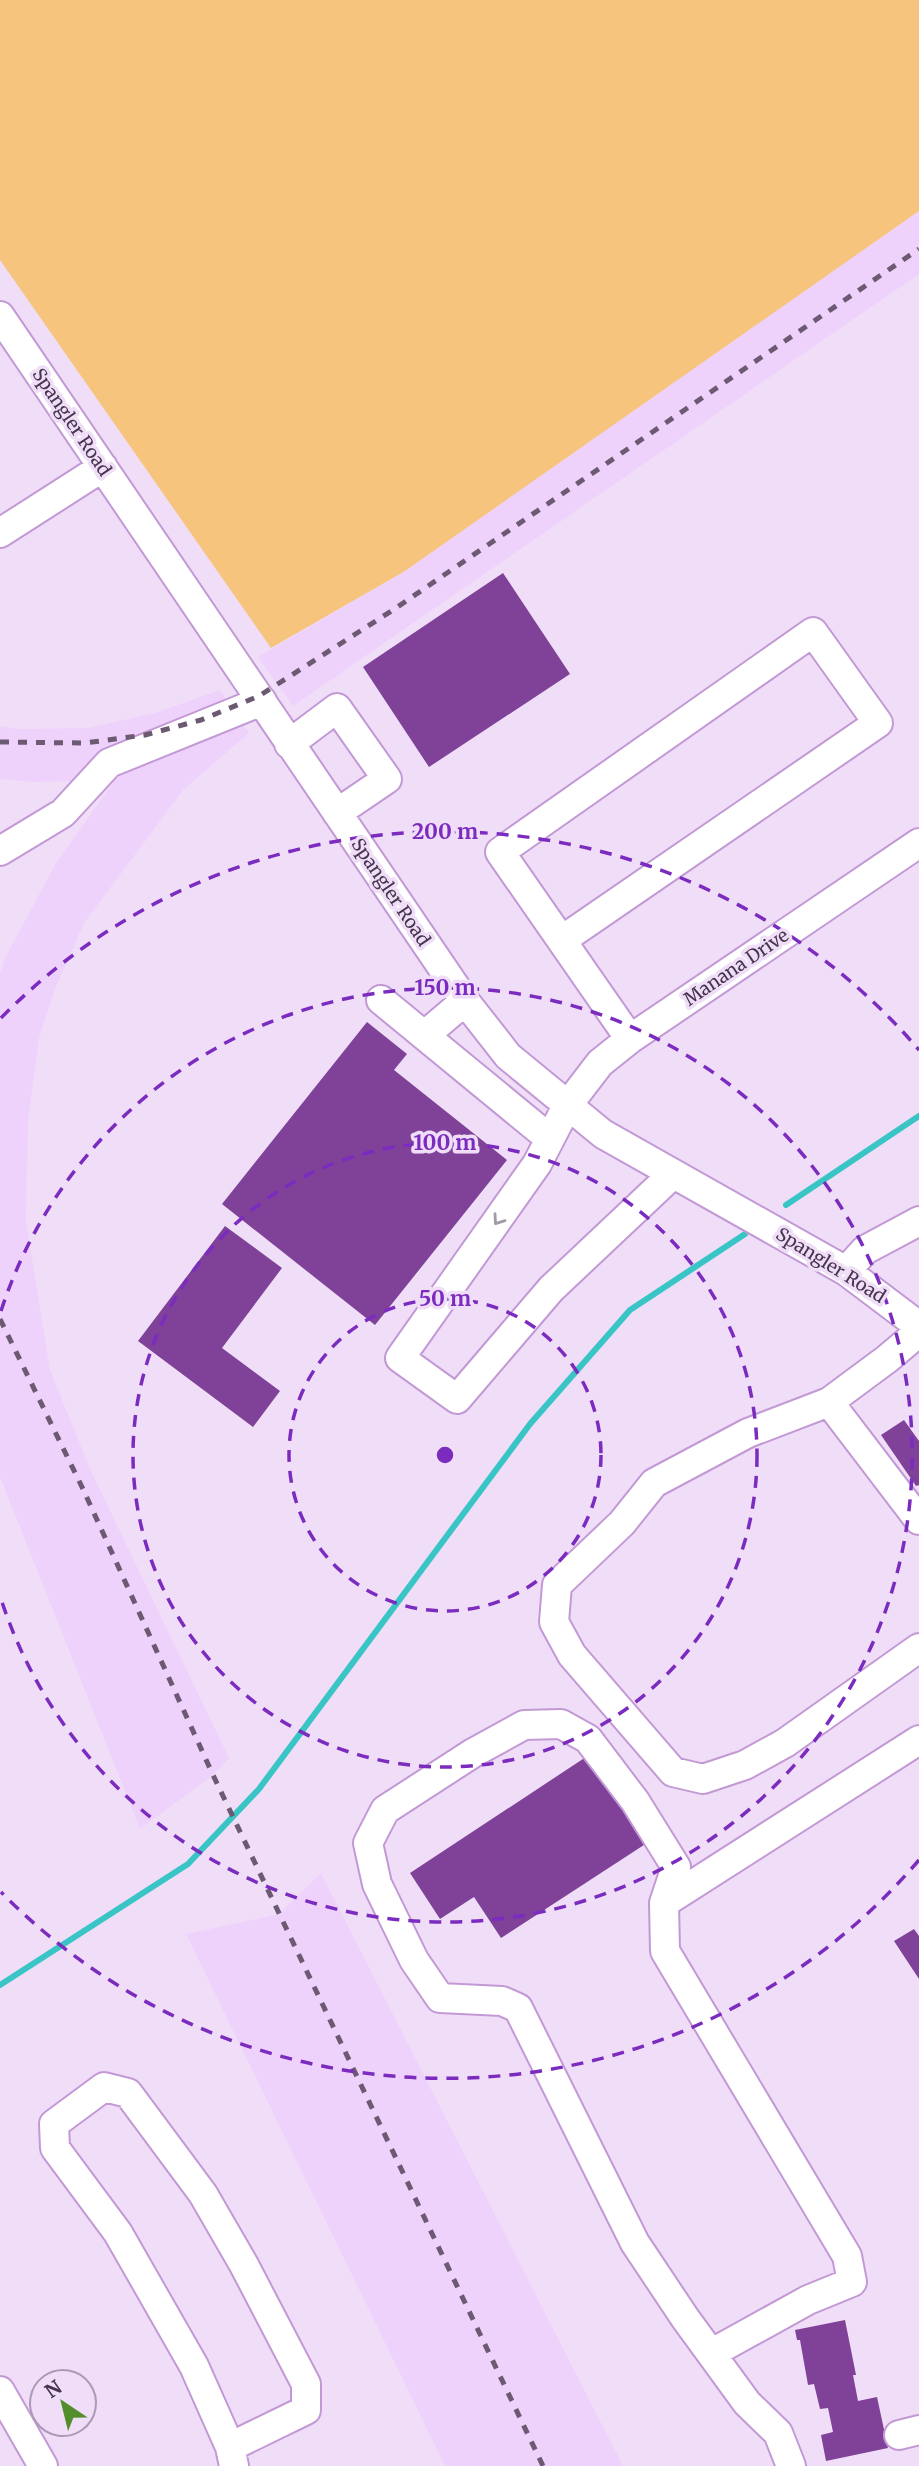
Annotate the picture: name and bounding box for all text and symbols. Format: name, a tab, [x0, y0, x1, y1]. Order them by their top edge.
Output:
street label: Spangler Road	[28, 364, 117, 480]
text: 200 m	[412, 818, 478, 845]
street label: Spangler Road	[347, 834, 436, 950]
street label: Manana Drive	[679, 923, 793, 1011]
text: 150 m	[414, 974, 476, 1001]
text: 100 m	[414, 1129, 476, 1156]
one-way arrow	[494, 1212, 506, 1225]
street label: Spangler Road	[772, 1222, 890, 1308]
text: 50 m	[419, 1285, 471, 1312]
centre of rings	[433, 1443, 457, 1467]
north arrow	[28, 2368, 98, 2438]
text: N	[40, 2375, 66, 2403]

